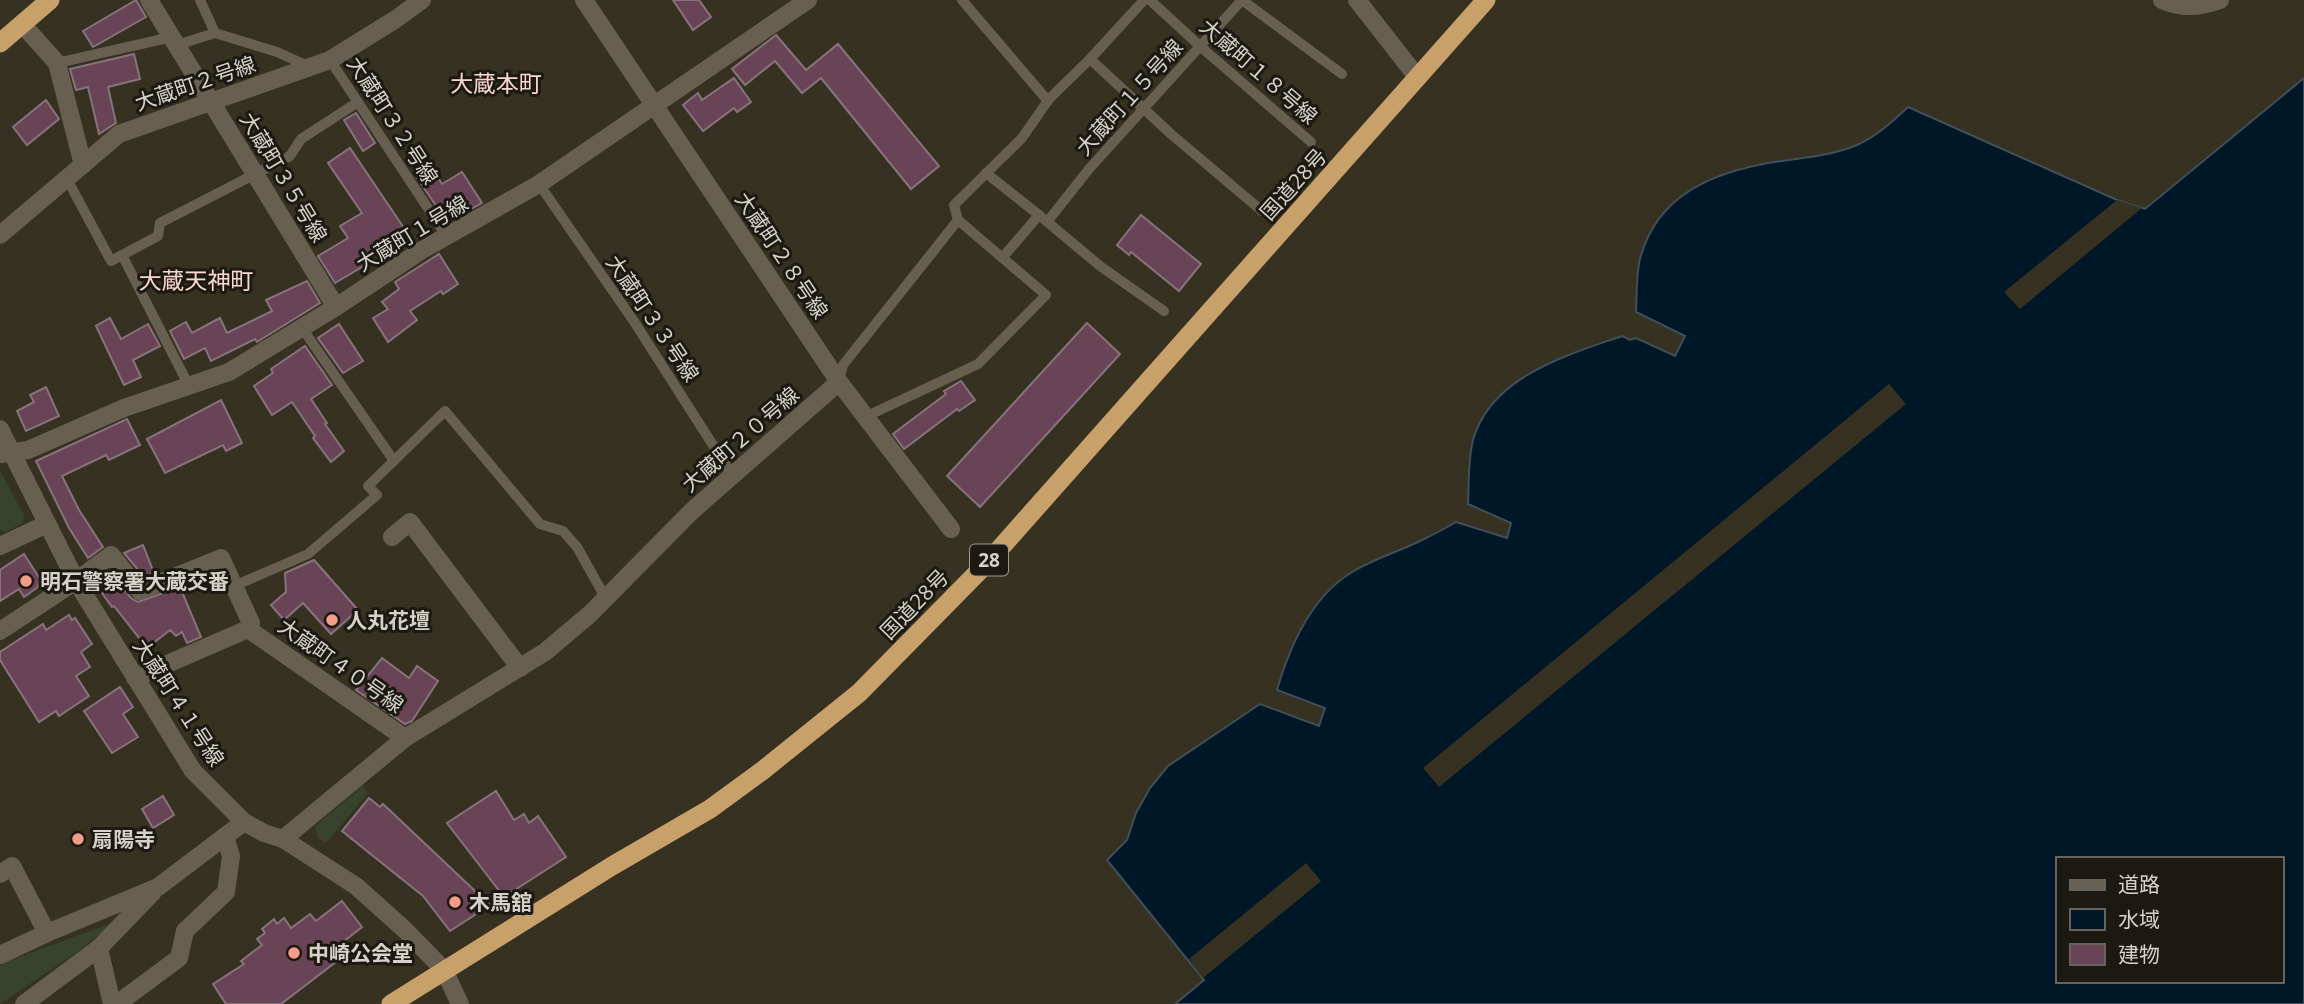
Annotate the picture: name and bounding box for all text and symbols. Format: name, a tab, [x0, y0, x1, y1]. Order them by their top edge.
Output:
street label: 大蔵町１８号線	[1194, 12, 1324, 130]
street label: 大蔵町１５号線	[1069, 33, 1189, 161]
street label: 大蔵町２号線	[131, 49, 259, 117]
street label: 大蔵町３２号線	[341, 51, 445, 189]
district label: 大蔵本町	[450, 67, 542, 99]
street label: 大蔵町３５号線	[234, 107, 334, 247]
street label: 国道28号	[1253, 142, 1333, 226]
street label: 大蔵町２８号線	[729, 186, 835, 324]
street label: 大蔵町１号線	[351, 189, 473, 277]
street label: 大蔵町３３号線	[600, 249, 706, 387]
district label: 大蔵天神町	[139, 264, 254, 296]
street label: 大蔵町２０号線	[675, 380, 805, 498]
road number: 28	[970, 544, 1008, 576]
street label: 国道28号	[874, 563, 954, 645]
place label: 明石警察署大蔵交番	[40, 567, 229, 595]
marker: 明石警察署大蔵交番	[18, 573, 34, 589]
place label: 人丸花壇	[346, 606, 430, 634]
street label: 大蔵町４０号線	[273, 611, 409, 719]
marker: 人丸花壇	[324, 612, 340, 628]
street label: 大蔵町４１号線	[127, 633, 231, 771]
place label: 扇陽寺	[92, 825, 155, 853]
marker: 扇陽寺	[70, 831, 86, 847]
legend	[2056, 857, 2283, 983]
text: 道路	[2118, 870, 2160, 898]
place label: 木馬舘	[469, 888, 532, 916]
marker: 木馬舘	[447, 894, 463, 910]
text: 水域	[2118, 905, 2160, 933]
place label: 中崎公会堂	[308, 939, 413, 967]
text: 建物	[2118, 940, 2160, 968]
marker: 中崎公会堂	[286, 945, 302, 961]

